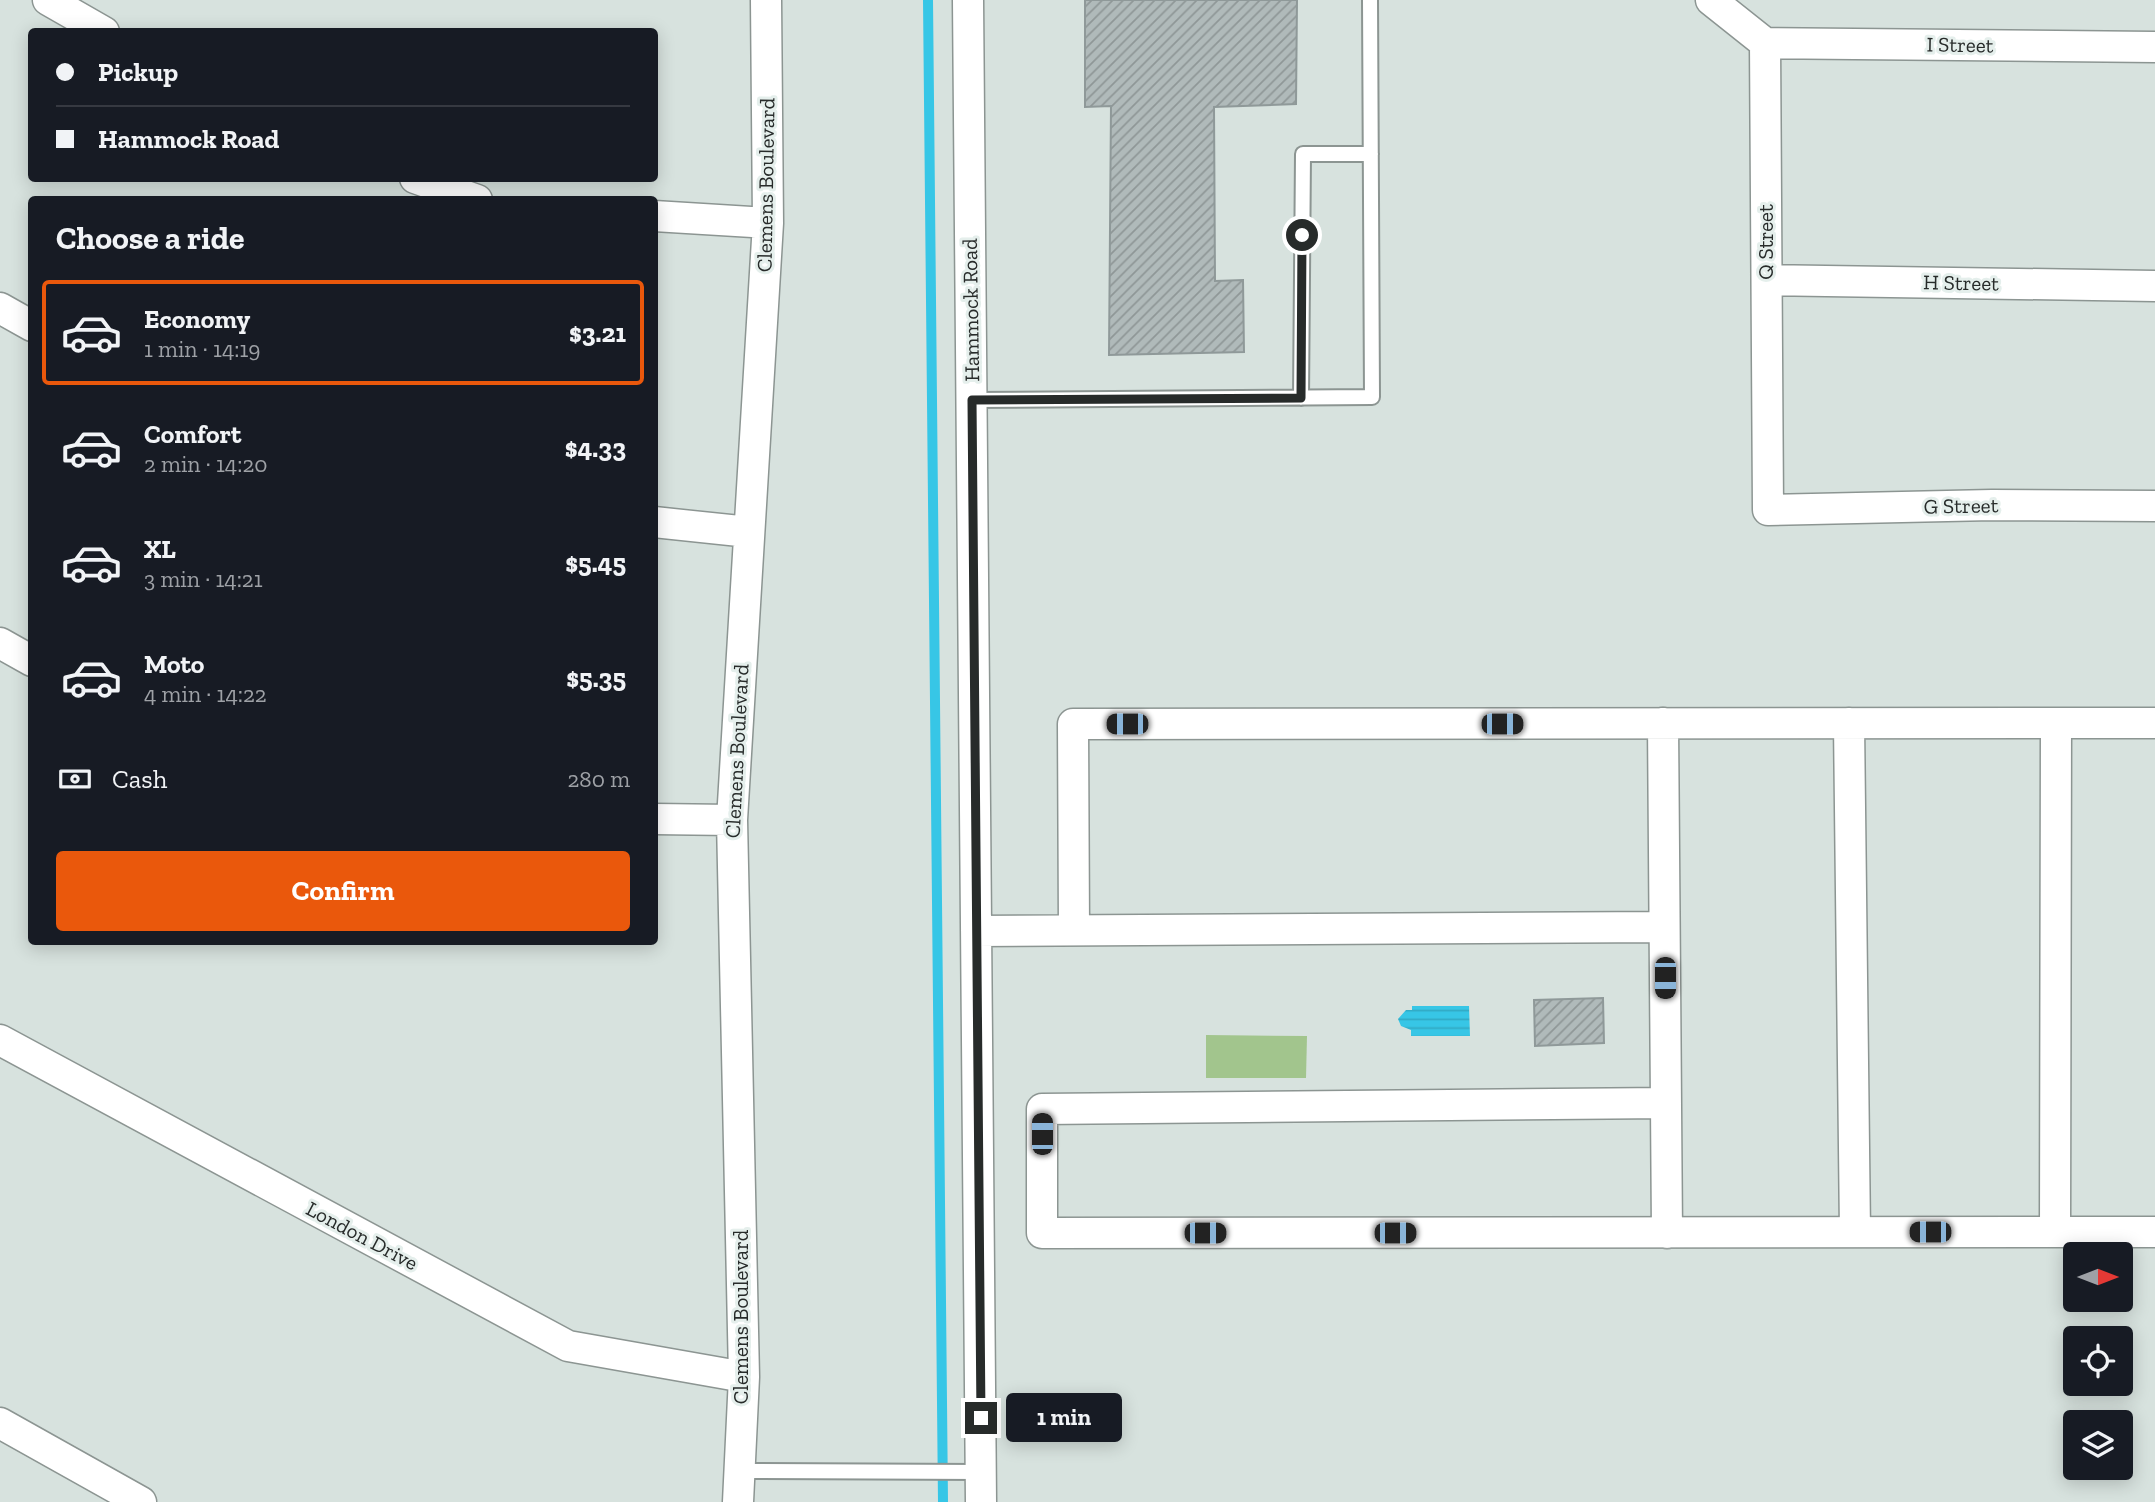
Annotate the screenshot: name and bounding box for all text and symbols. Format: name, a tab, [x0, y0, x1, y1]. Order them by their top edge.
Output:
street label: I Street	[1926, 31, 1994, 58]
text: Pickup	[98, 56, 178, 88]
street label: Clemens Boulevard	[751, 97, 780, 272]
text: Hammock Road	[98, 123, 279, 155]
street label: Q Street	[1753, 204, 1778, 280]
text: Choose a ride	[56, 219, 244, 257]
route start	[1286, 219, 1318, 251]
street label: Hammock Road	[957, 238, 984, 382]
street label: H Street	[1923, 269, 1999, 296]
icon: car	[60, 301, 123, 364]
text: Economy	[144, 303, 250, 335]
text: $3.21	[569, 317, 626, 349]
text: 1 min · 14:19	[144, 335, 261, 363]
icon: car	[60, 416, 123, 479]
text: Comfort	[144, 418, 241, 450]
text: $4.33	[565, 432, 626, 464]
text: 2 min · 14:20	[144, 450, 268, 478]
street label: G Street	[1923, 492, 1999, 519]
icon: car	[60, 531, 123, 594]
text: XL	[144, 533, 176, 565]
text: $5.45	[565, 547, 626, 579]
text: 3 min · 14:21	[144, 565, 263, 593]
icon: car	[60, 646, 123, 709]
text: Moto	[144, 648, 204, 680]
text: $5.35	[566, 662, 626, 694]
street label: Clemens Boulevard	[719, 663, 754, 839]
text: 4 min · 14:22	[144, 680, 267, 708]
car	[1107, 714, 1149, 735]
car	[1482, 714, 1524, 735]
icon: cash	[56, 760, 94, 798]
text: Cash	[112, 763, 167, 795]
text: 280 m	[567, 765, 630, 793]
button: Confirm	[56, 851, 630, 931]
car	[1655, 957, 1676, 999]
car	[1032, 1113, 1053, 1155]
street label: London Drive	[302, 1196, 422, 1275]
car	[1910, 1222, 1952, 1243]
car	[1185, 1223, 1227, 1244]
car	[1375, 1223, 1417, 1244]
street label: Clemens Boulevard	[728, 1229, 753, 1404]
north arrow	[2063, 1242, 2133, 1312]
map controls	[2063, 1242, 2133, 1480]
button: locate	[2063, 1326, 2133, 1396]
callout: 1 min	[1006, 1394, 1121, 1442]
route end	[965, 1402, 997, 1434]
text: 1 min	[1037, 1403, 1091, 1431]
button: layers	[2063, 1410, 2133, 1480]

